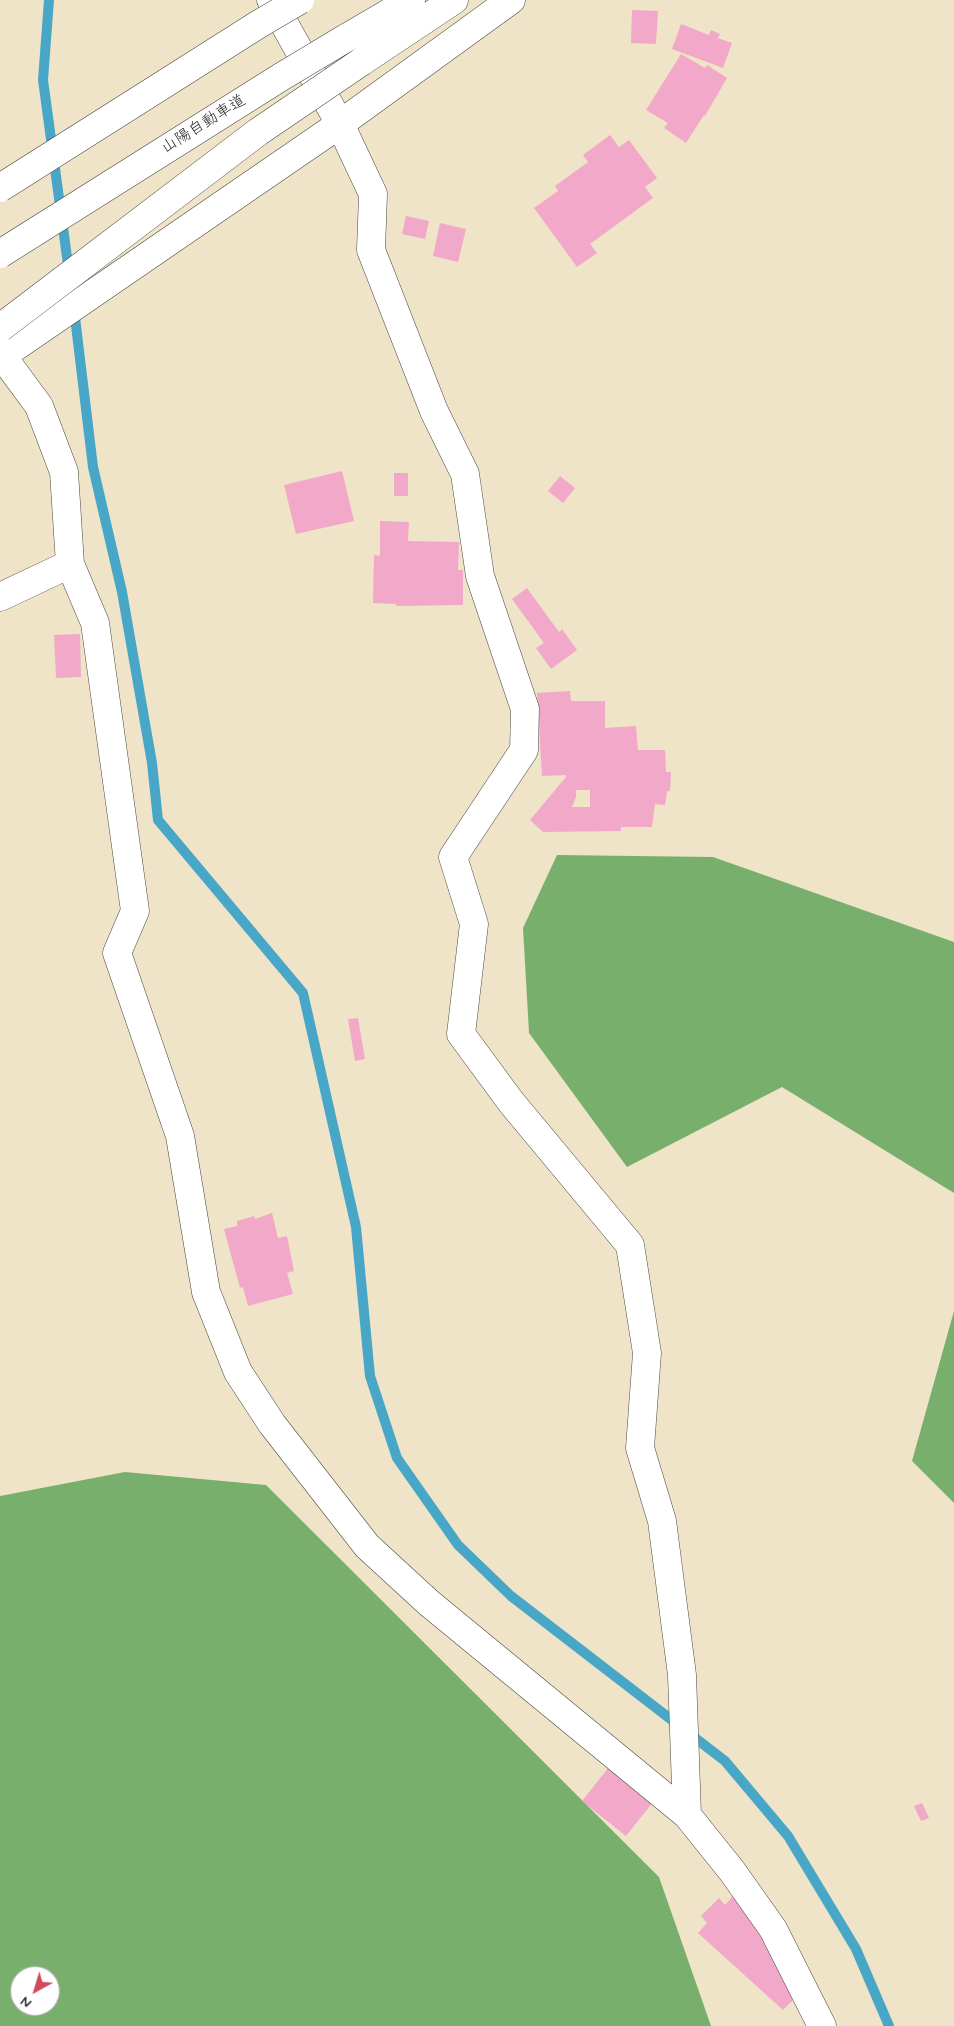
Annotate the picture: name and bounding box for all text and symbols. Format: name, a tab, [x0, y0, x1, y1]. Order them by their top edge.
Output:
street label: 山陽自動車道	[158, 91, 250, 159]
north arrow	[10, 1966, 60, 2016]
text: N	[17, 1992, 35, 2012]

